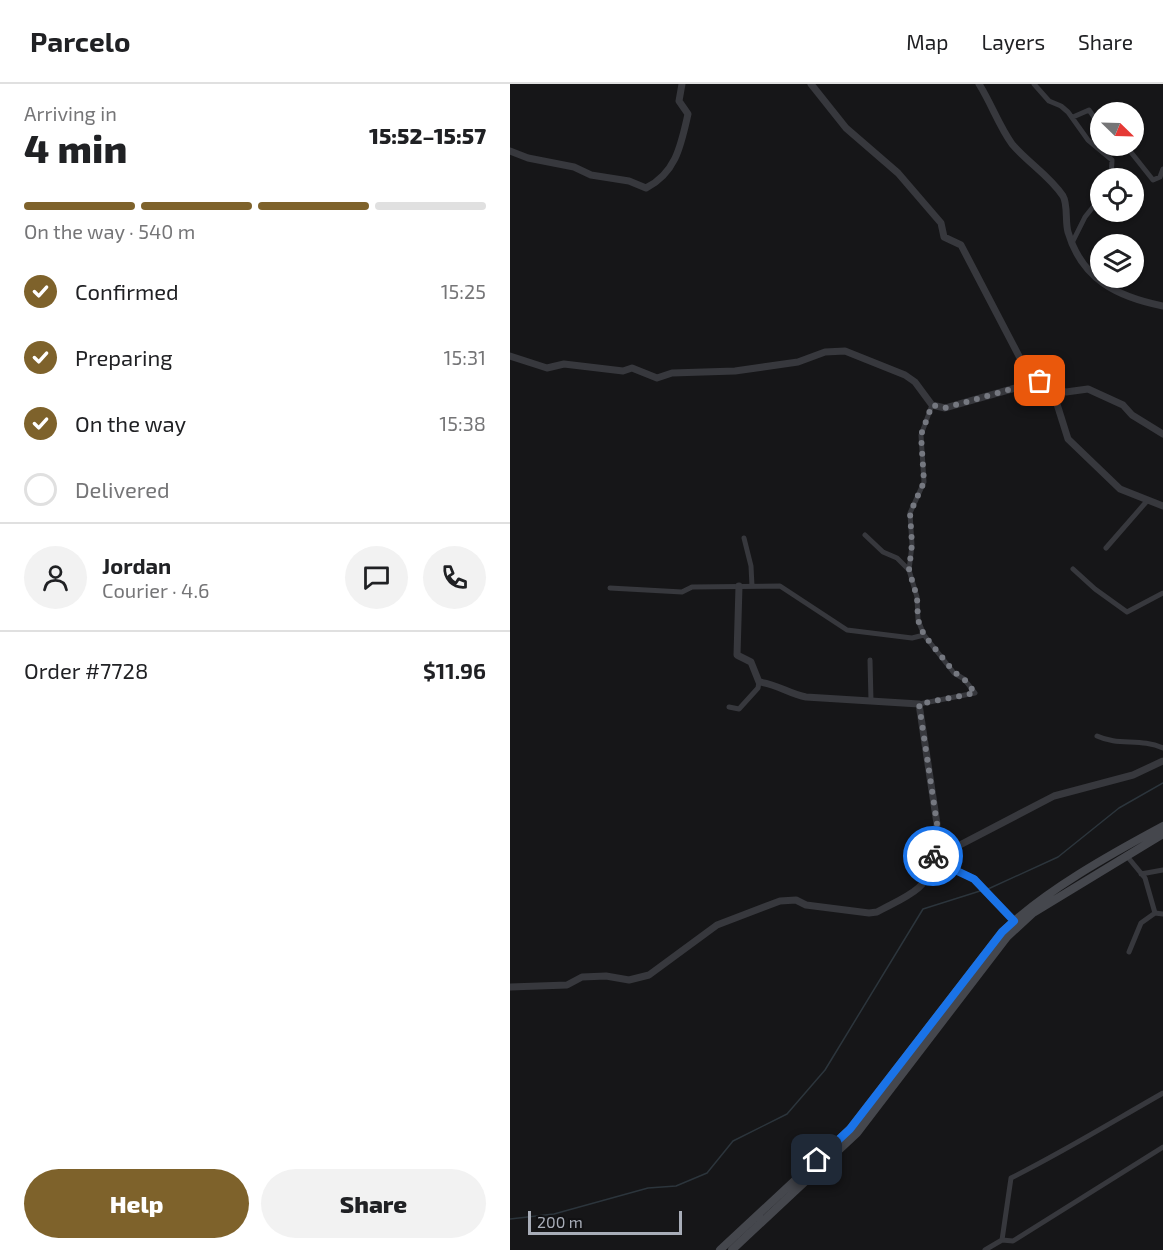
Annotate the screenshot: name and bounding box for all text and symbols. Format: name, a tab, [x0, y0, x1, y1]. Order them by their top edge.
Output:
text: Parcelo	[30, 24, 130, 58]
text: Map	[906, 29, 948, 54]
text: Layers	[981, 29, 1045, 54]
text: Share	[1078, 29, 1133, 54]
text: Arriving in	[24, 101, 117, 125]
north arrow	[1090, 102, 1144, 156]
map controls	[1090, 102, 1144, 288]
text: 15:52–15:57	[369, 122, 486, 148]
text: 4 min	[24, 124, 127, 171]
button: locate	[1090, 168, 1144, 222]
text: On the way · 540 m	[24, 219, 195, 243]
button: layers	[1090, 234, 1144, 288]
icon: check	[24, 275, 57, 308]
text: Confirmed	[75, 278, 179, 304]
text: 15:25	[441, 279, 486, 303]
icon: check	[24, 341, 57, 374]
text: Preparing	[75, 344, 173, 370]
text: 15:31	[444, 345, 486, 369]
pin	[1014, 355, 1065, 406]
icon: bag	[1023, 364, 1056, 397]
icon: check	[24, 407, 57, 440]
text: On the way	[75, 410, 186, 436]
text: 15:38	[439, 411, 486, 435]
text: Delivered	[75, 476, 170, 502]
button: person	[24, 546, 87, 609]
button: chat	[345, 546, 408, 609]
button: phone	[423, 546, 486, 609]
text: Jordan	[102, 552, 171, 578]
text: Courier · 4.6	[102, 578, 209, 602]
text: Order #7728	[24, 657, 148, 683]
text: $11.96	[423, 657, 486, 683]
courier	[903, 826, 963, 886]
icon: bike	[917, 840, 950, 873]
pin	[791, 1134, 842, 1185]
icon: home	[800, 1143, 833, 1176]
button: Help	[24, 1169, 249, 1238]
button: Share	[261, 1169, 486, 1238]
scale bar	[528, 1208, 682, 1236]
text: 200 m	[537, 1212, 583, 1231]

